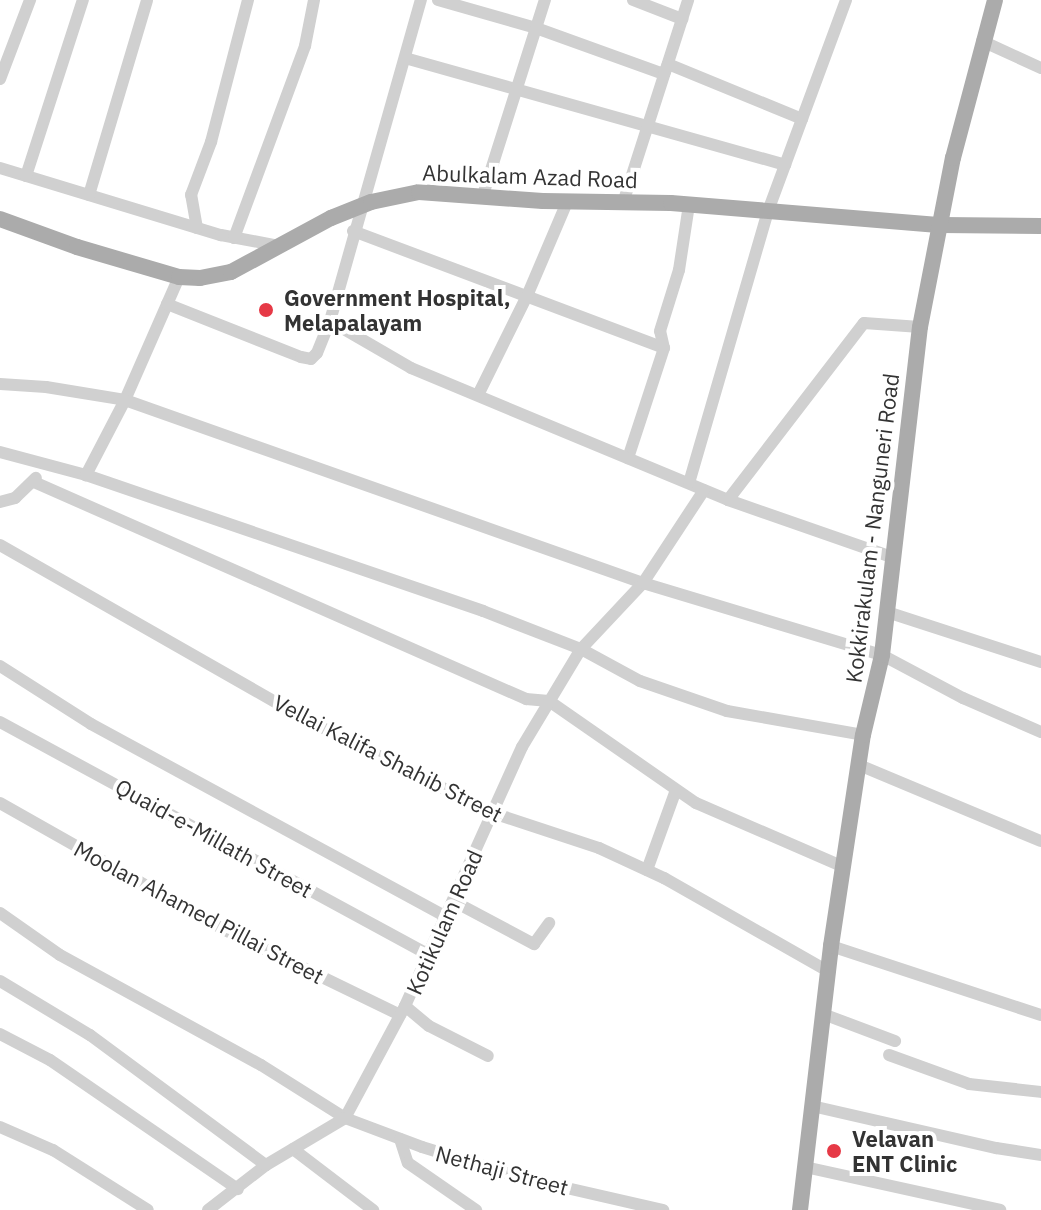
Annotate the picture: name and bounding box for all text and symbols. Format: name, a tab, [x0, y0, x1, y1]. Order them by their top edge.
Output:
street label: Abulkalam Azad Road	[422, 159, 638, 193]
place label: Government Hospital, Melapalayam	[284, 284, 511, 336]
marker: Government Hospital, Melapalayam	[255, 299, 277, 321]
street label: Kokkirakulam - Nanguneri Road	[840, 372, 904, 684]
street label: Vellai Kalifa Shahib Street	[269, 689, 507, 827]
street label: Quaid-e-Millath Street	[111, 773, 317, 903]
street label: Moolan Ahamed Pillai Street	[70, 835, 328, 989]
street label: Kotikulam Road	[400, 846, 488, 998]
place label: Velavan ENT Clinic	[852, 1125, 957, 1176]
street label: Nethaji Street	[433, 1140, 571, 1200]
marker: Velavan ENT Clinic	[823, 1140, 845, 1162]

